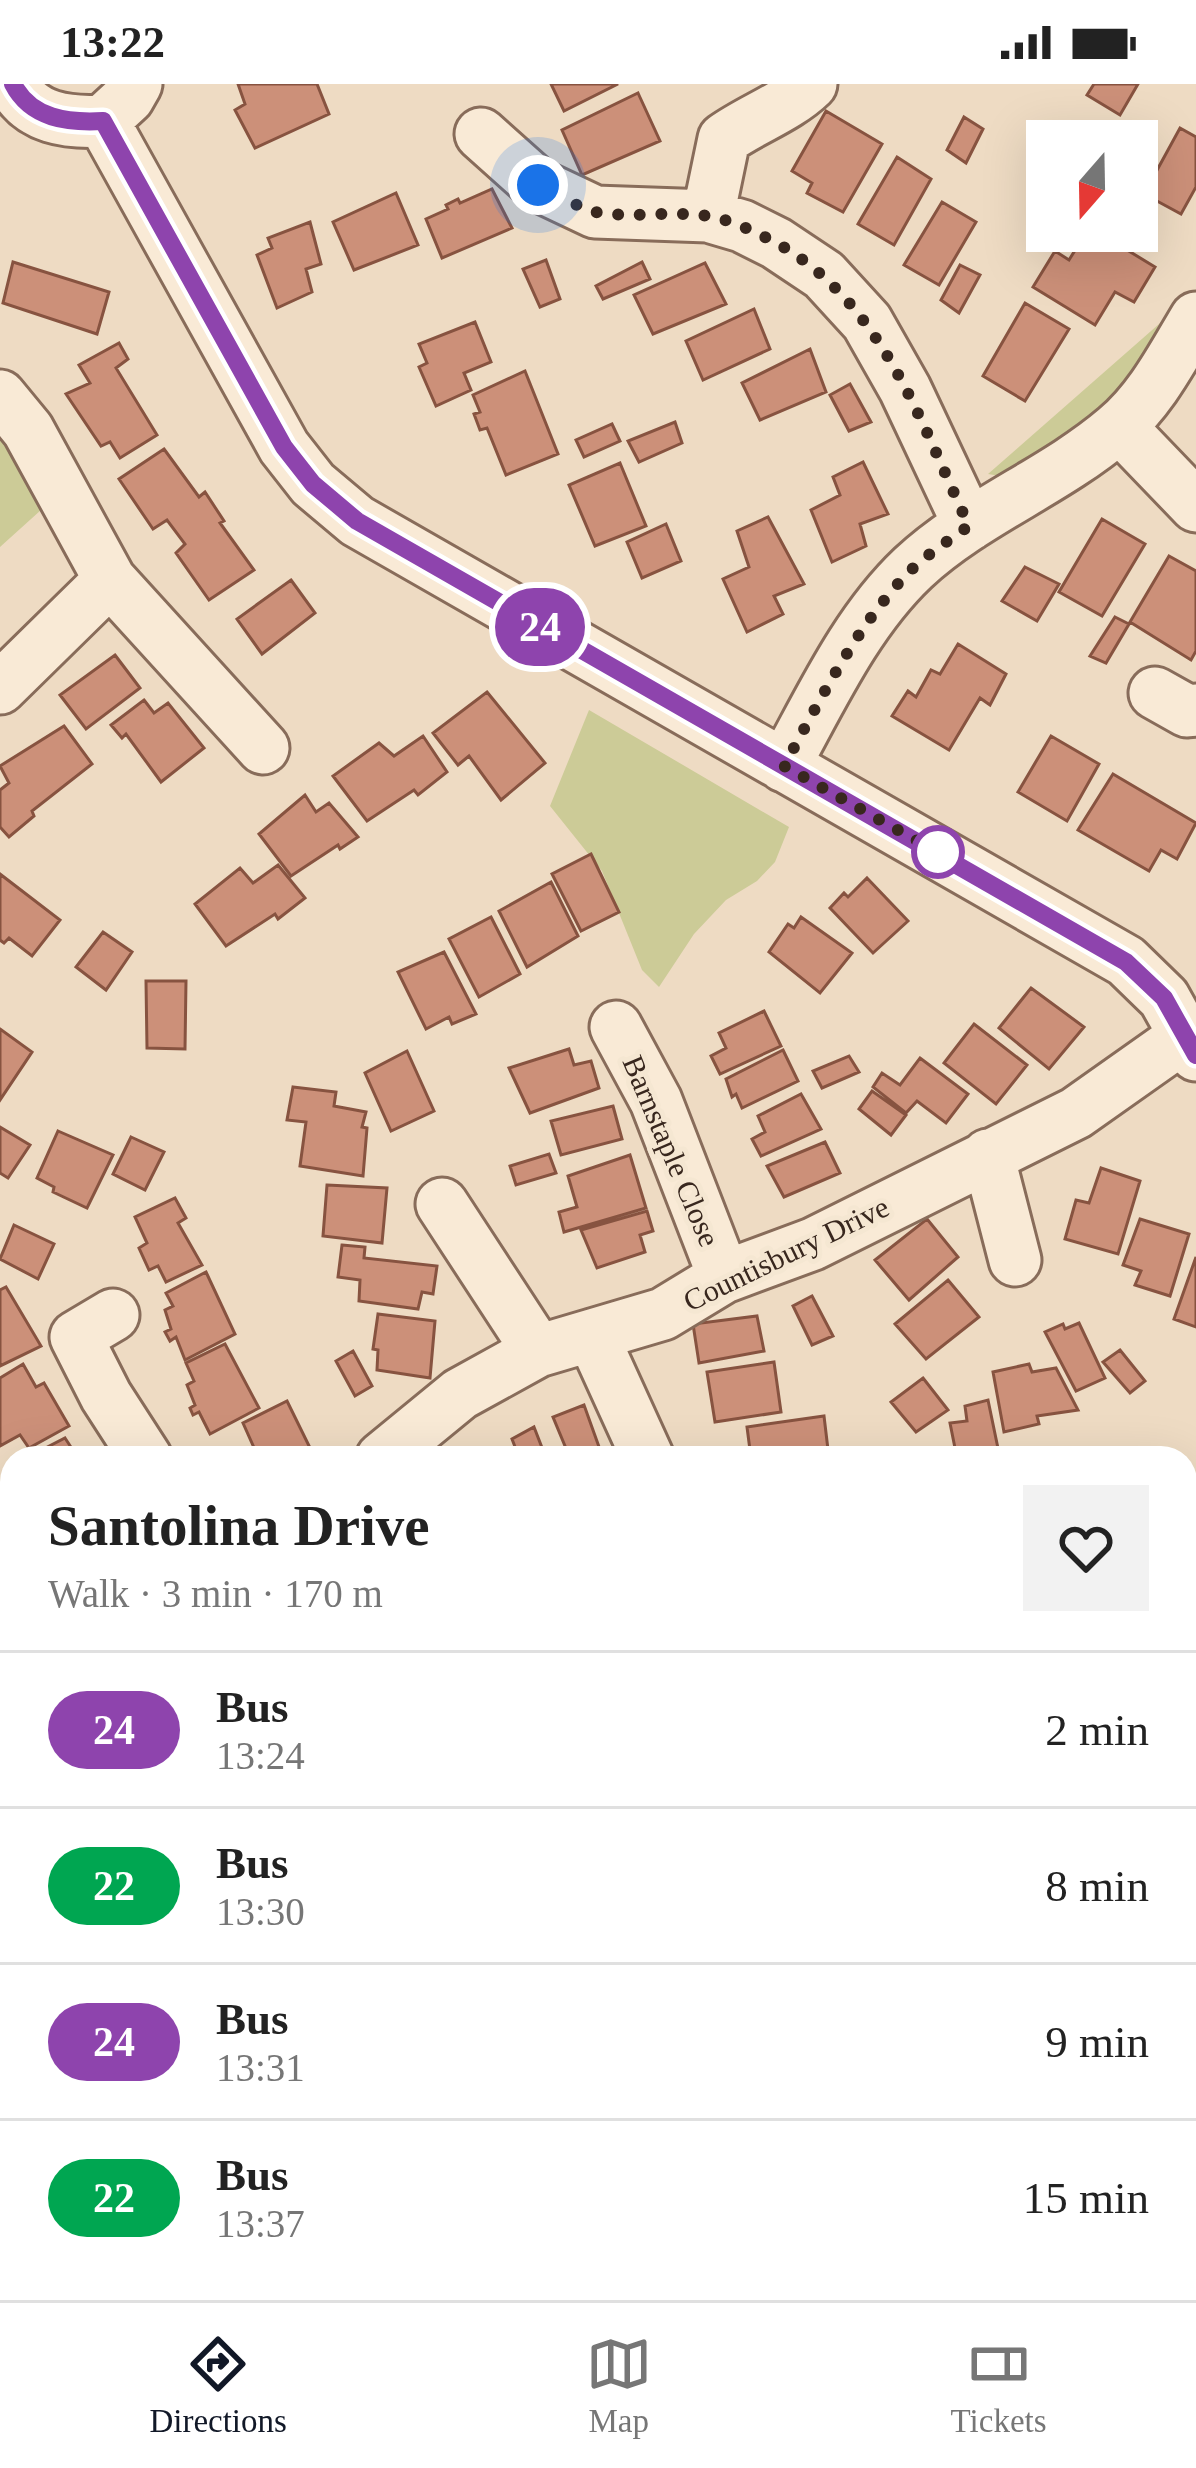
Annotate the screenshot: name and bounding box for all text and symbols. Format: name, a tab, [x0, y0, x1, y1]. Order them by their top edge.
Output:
text: 13:22	[60, 17, 165, 67]
north arrow	[1026, 120, 1158, 252]
map controls	[1026, 120, 1158, 252]
your location	[508, 155, 568, 215]
line badge: 24	[486, 588, 594, 666]
text: 24	[519, 604, 561, 650]
unlabelled marker	[913, 827, 963, 877]
street label: Barnstaple Close	[616, 1050, 727, 1251]
street label: Countisbury Drive	[678, 1190, 894, 1318]
button: heart	[1023, 1485, 1149, 1611]
text: Santolina Drive	[48, 1494, 430, 1557]
text: Walk · 3 min · 170 m	[48, 1572, 383, 1615]
text: Bus	[216, 1682, 289, 1732]
text: 2 min	[1045, 1705, 1149, 1755]
text: 24	[93, 1707, 135, 1753]
text: 13:24	[216, 1734, 305, 1777]
text: Bus	[216, 1838, 289, 1888]
text: 8 min	[1045, 1861, 1149, 1911]
text: 22	[93, 1863, 135, 1909]
text: 13:30	[216, 1890, 305, 1933]
text: Bus	[216, 1994, 289, 2044]
text: 9 min	[1045, 2017, 1149, 2067]
text: 24	[93, 2019, 135, 2065]
text: 13:31	[216, 2046, 305, 2089]
text: Bus	[216, 2150, 289, 2200]
text: 15 min	[1023, 2173, 1149, 2223]
text: 22	[93, 2175, 135, 2221]
text: 13:37	[216, 2202, 305, 2245]
tab: Directions	[149, 2331, 287, 2440]
tab: Map	[586, 2331, 652, 2440]
tab: Tickets	[951, 2331, 1047, 2440]

